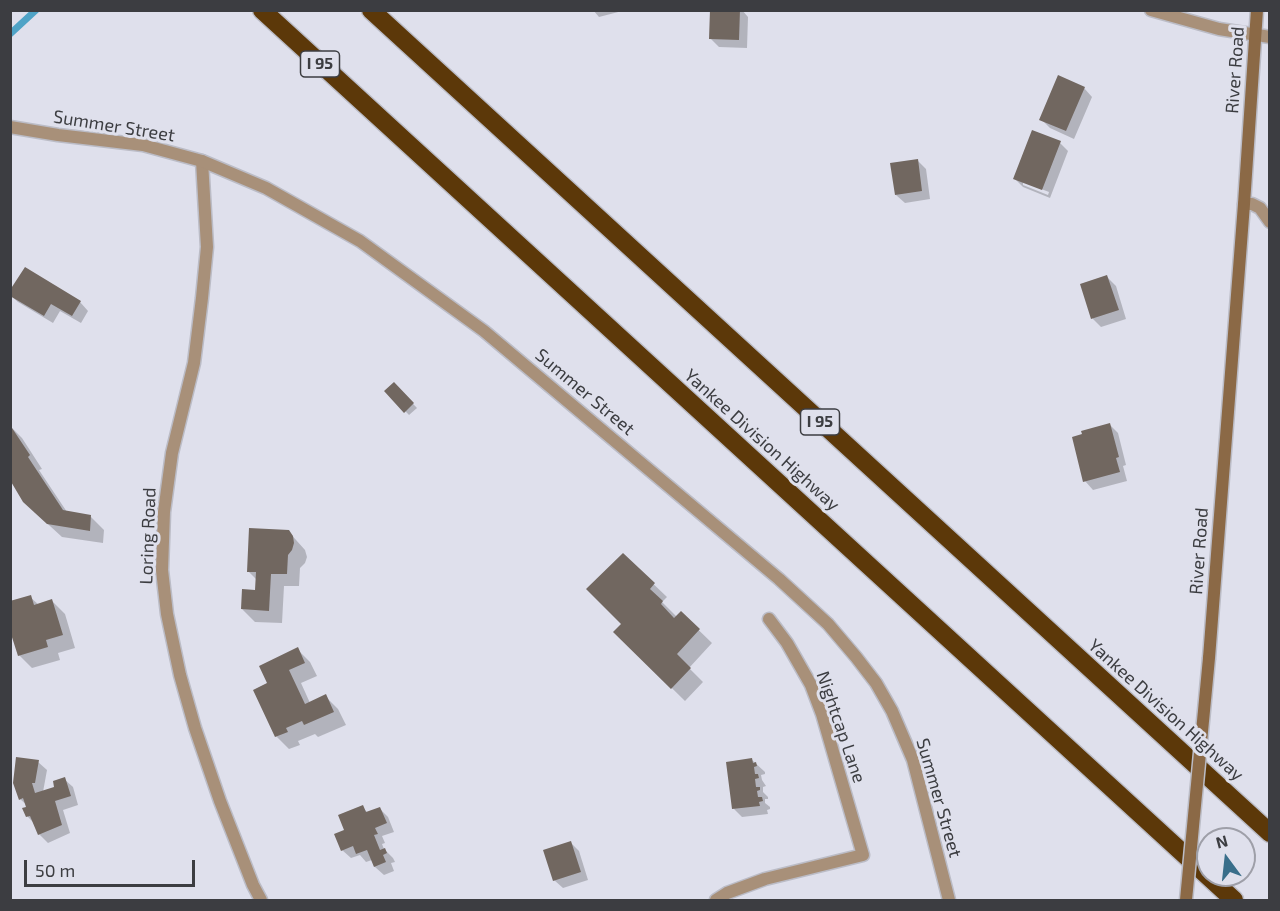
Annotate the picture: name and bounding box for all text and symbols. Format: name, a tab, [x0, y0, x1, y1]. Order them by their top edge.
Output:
street label: River Road	[1221, 26, 1249, 114]
road number: I 95	[300, 51, 340, 77]
street label: Summer Street	[52, 106, 176, 146]
street label: Summer Street	[531, 344, 639, 440]
street label: Yankee Division Highway	[680, 364, 844, 516]
road number: I 95	[800, 409, 840, 435]
street label: Loring Road	[136, 487, 160, 585]
street label: River Road	[1185, 507, 1213, 595]
street label: Yankee Division Highway	[1084, 634, 1248, 786]
street label: Nightcap Lane	[812, 668, 870, 786]
street label: Summer Street	[912, 736, 966, 860]
north arrow	[1196, 827, 1256, 887]
text: N	[1214, 830, 1230, 852]
scale bar	[27, 848, 198, 886]
text: 50 m	[35, 859, 75, 881]

